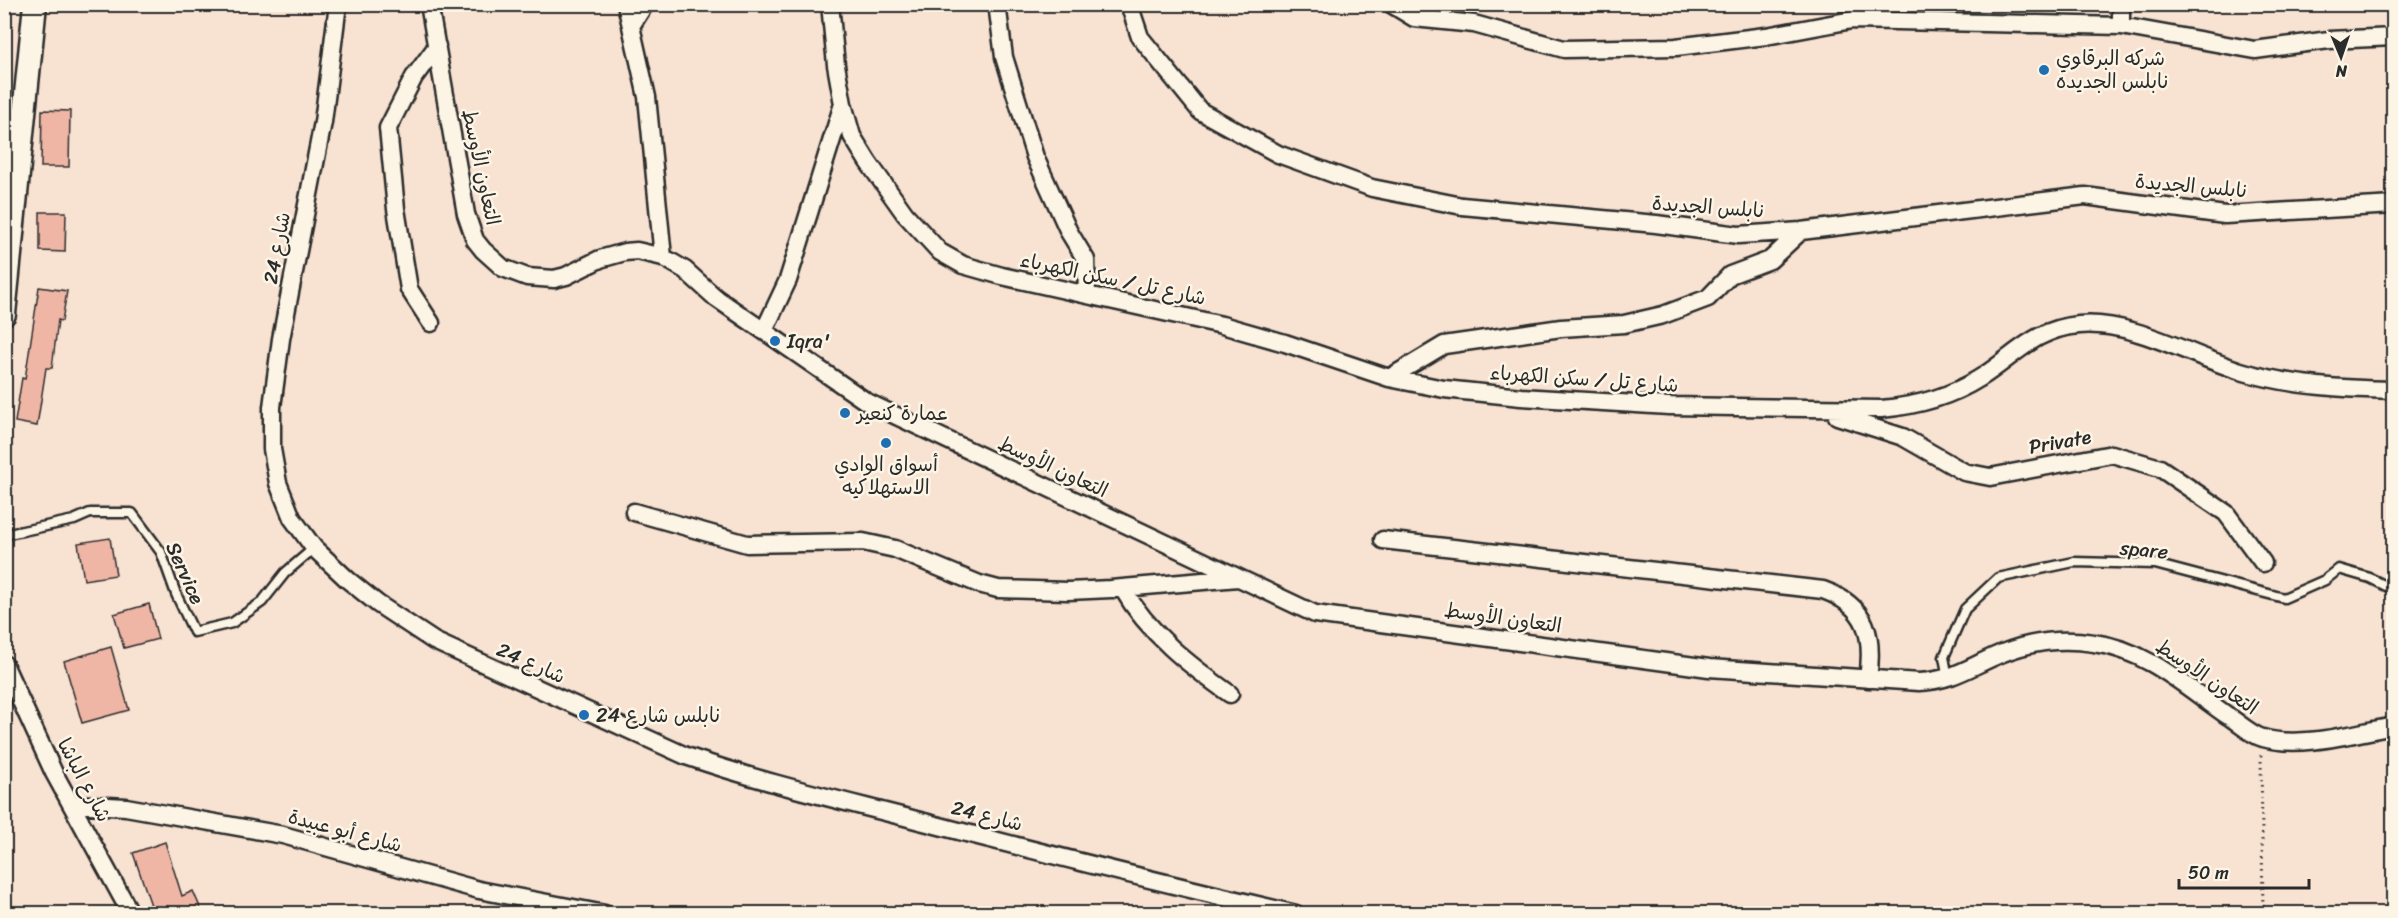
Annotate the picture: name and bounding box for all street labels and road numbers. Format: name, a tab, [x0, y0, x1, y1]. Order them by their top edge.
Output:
street label: التعاون الأوسط	[452, 105, 510, 229]
street label: نابلس الجديدة	[2134, 164, 2248, 208]
street label: نابلس الجديدة	[1651, 186, 1765, 228]
street label: شارع 24	[253, 209, 301, 287]
street label: شارع تل / سكن الكهرباء	[1017, 242, 1209, 316]
street label: شارع تل / سكن الكهرباء	[1488, 355, 1680, 403]
street label: Private	[2026, 419, 2094, 465]
street label: التعاون الأوسط	[992, 426, 1114, 508]
street label: spare	[2117, 530, 2170, 570]
street label: Service	[156, 536, 214, 610]
street label: التعاون الأوسط	[1442, 592, 1564, 644]
street label: التعاون الأوسط	[2148, 629, 2266, 725]
street label: شارع 24	[491, 632, 571, 694]
street label: شارع الباشا	[47, 731, 121, 829]
street label: شارع 24	[948, 790, 1026, 842]
street label: شارع أبو عبيدة	[284, 799, 406, 863]

